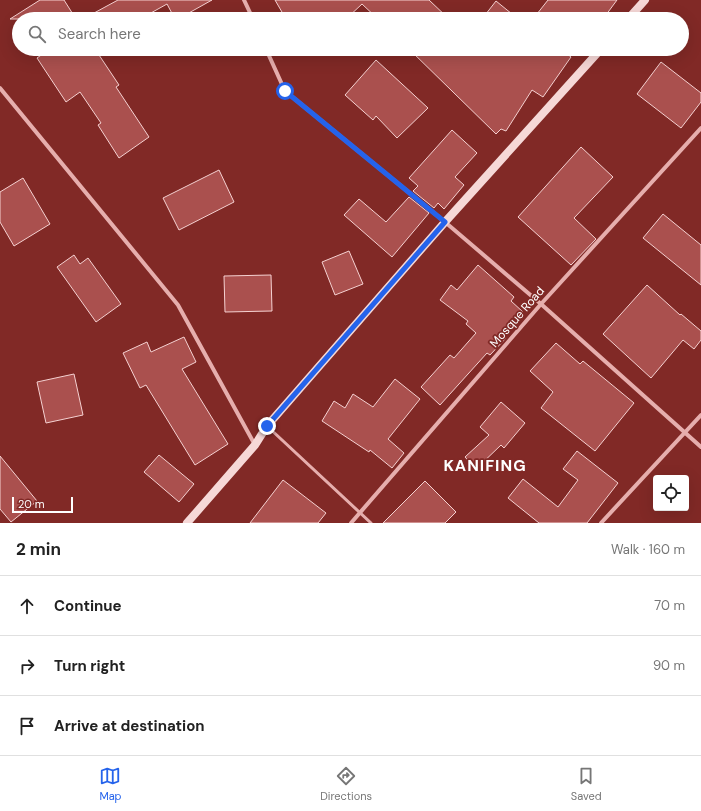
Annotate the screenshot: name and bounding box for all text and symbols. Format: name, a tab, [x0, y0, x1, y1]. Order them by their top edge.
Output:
search box	[12, 12, 689, 56]
icon: search	[26, 23, 48, 45]
text: Search here	[58, 24, 141, 44]
route start	[276, 82, 294, 100]
street label: Mosque Road	[486, 283, 548, 351]
route end	[258, 417, 276, 435]
district label: KANIFING	[443, 455, 527, 476]
map controls	[653, 475, 689, 511]
button: locate	[653, 475, 689, 511]
scale bar	[12, 495, 73, 514]
text: 20 m	[18, 497, 44, 511]
text: 2 min	[16, 538, 61, 560]
text: Walk · 160 m	[611, 541, 685, 558]
icon: ahead	[16, 595, 38, 617]
text: Continue	[54, 596, 122, 616]
text: 70 m	[654, 597, 685, 614]
icon: right	[16, 655, 38, 677]
text: Turn right	[54, 656, 125, 676]
text: 90 m	[653, 657, 685, 674]
icon: arrive	[16, 715, 38, 737]
text: Arrive at destination	[54, 716, 205, 736]
tab: Map	[99, 765, 122, 803]
tab: Directions	[320, 765, 372, 803]
tab: Saved	[571, 765, 602, 803]

